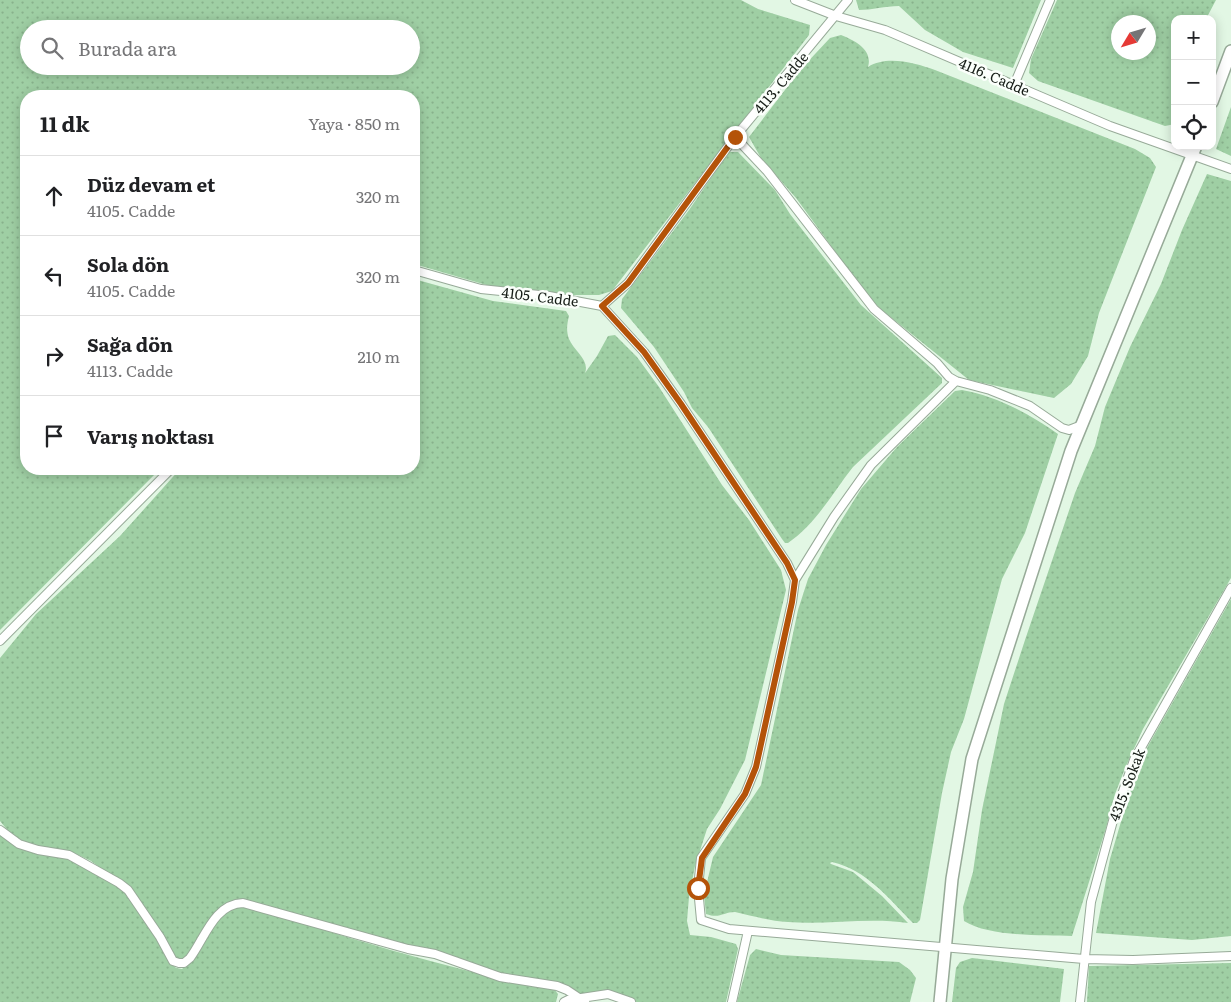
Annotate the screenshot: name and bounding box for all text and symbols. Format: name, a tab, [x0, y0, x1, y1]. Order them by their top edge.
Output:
north arrow	[1111, 15, 1156, 60]
map controls	[1171, 15, 1216, 150]
button: +	[1171, 15, 1216, 60]
search box	[20, 20, 420, 75]
icon: search	[38, 34, 66, 62]
text: Burada ara	[78, 34, 177, 62]
street label: 4113. Cadde	[748, 47, 812, 118]
street label: 4116. Cadde	[956, 52, 1033, 100]
button: −	[1171, 60, 1216, 105]
button: locate	[1171, 105, 1216, 150]
text: 11 dk	[40, 107, 90, 138]
text: Yaya · 850 m	[308, 111, 400, 135]
route end	[724, 126, 747, 149]
text: Düz devam et	[87, 170, 215, 198]
icon: ahead	[40, 182, 68, 210]
text: 320 m	[356, 184, 400, 208]
text: 4105. Cadde	[87, 198, 175, 222]
text: Sola dön	[87, 250, 169, 278]
icon: left	[40, 262, 68, 290]
text: 320 m	[356, 264, 400, 288]
text: 4105. Cadde	[87, 278, 175, 302]
street label: 4105. Cadde	[501, 281, 580, 311]
text: Sağa dön	[87, 330, 173, 358]
icon: right	[40, 342, 68, 370]
text: 210 m	[357, 344, 400, 368]
text: 4113. Cadde	[87, 358, 173, 382]
icon: arrive	[40, 422, 68, 450]
text: Varış noktası	[87, 422, 214, 450]
street label: 4315. Sokak	[1103, 745, 1149, 824]
route start	[687, 877, 710, 900]

